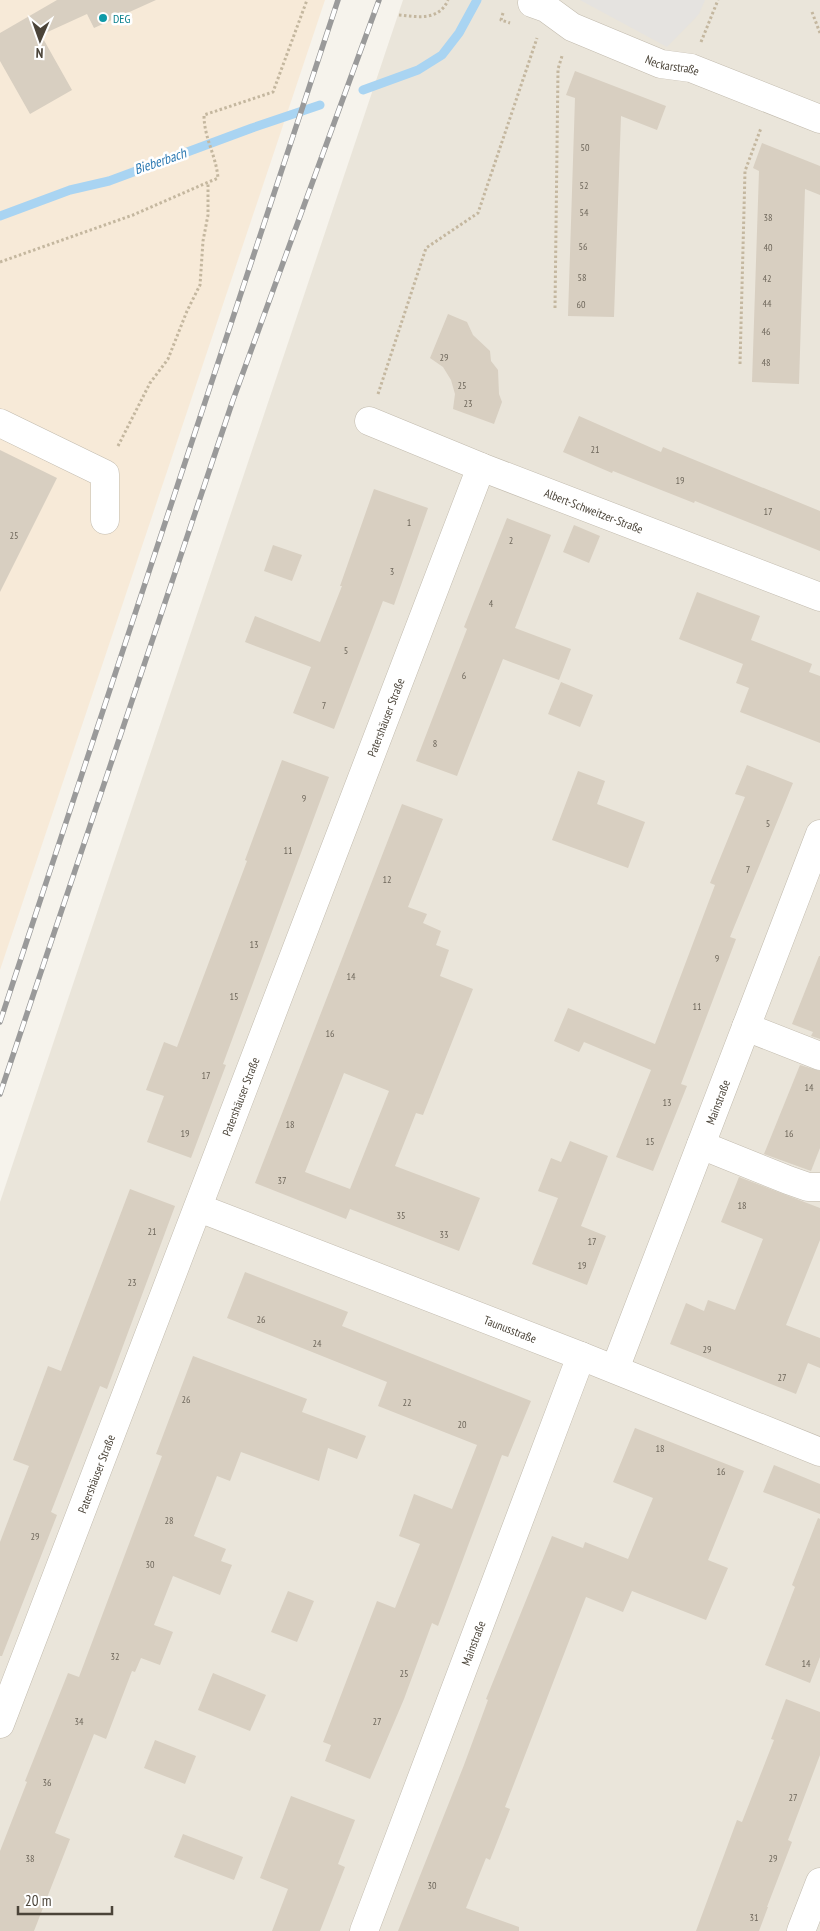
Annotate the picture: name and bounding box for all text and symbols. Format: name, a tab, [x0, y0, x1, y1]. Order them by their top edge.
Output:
place label: DEG	[113, 11, 130, 26]
marker: DEG	[97, 12, 109, 24]
north arrow	[15, 15, 65, 65]
text: N	[35, 44, 44, 62]
street label: Neckarstraße	[643, 51, 702, 78]
house number: 50	[581, 141, 590, 154]
water label: Bieberbach	[132, 143, 189, 178]
house number: 52	[580, 179, 589, 192]
house number: 54	[580, 206, 589, 219]
house number: 38	[764, 211, 773, 224]
house number: 56	[579, 240, 588, 253]
house number: 40	[764, 241, 773, 254]
house number: 58	[578, 271, 587, 284]
house number: 42	[763, 272, 772, 285]
house number: 44	[763, 297, 772, 310]
house number: 60	[577, 298, 586, 311]
house number: 46	[762, 325, 771, 338]
house number: 29	[440, 351, 449, 364]
house number: 48	[762, 356, 771, 369]
house number: 25	[458, 379, 467, 392]
house number: 23	[464, 397, 473, 410]
house number: 21	[591, 443, 600, 456]
house number: 19	[676, 474, 685, 487]
street label: Albert-Schweitzer-Straße	[542, 485, 645, 536]
house number: 17	[764, 505, 773, 518]
house number: 1	[407, 516, 411, 529]
house number: 25	[10, 529, 19, 542]
house number: 2	[509, 534, 513, 547]
house number: 3	[390, 565, 394, 578]
house number: 4	[489, 597, 494, 610]
house number: 5	[344, 644, 348, 657]
house number: 6	[462, 669, 467, 682]
street label: Patershäuser Straße	[363, 676, 407, 759]
house number: 7	[322, 699, 326, 712]
house number: 8	[433, 737, 437, 750]
house number: 9	[302, 792, 306, 805]
house number: 5	[766, 817, 770, 830]
house number: 11	[284, 844, 293, 857]
house number: 7	[746, 863, 750, 876]
house number: 12	[383, 873, 392, 886]
house number: 13	[250, 938, 259, 951]
house number: 9	[715, 952, 719, 965]
house number: 14	[347, 970, 356, 983]
house number: 15	[230, 990, 239, 1003]
house number: 11	[693, 1000, 702, 1013]
house number: 16	[326, 1027, 335, 1040]
street label: Patershäuser Straße	[218, 1055, 262, 1138]
house number: 17	[202, 1069, 211, 1082]
street label: Mainstraße	[702, 1077, 733, 1126]
house number: 14	[805, 1081, 814, 1094]
house number: 13	[663, 1096, 672, 1109]
house number: 18	[286, 1118, 295, 1131]
house number: 19	[181, 1127, 190, 1140]
house number: 16	[785, 1127, 794, 1140]
house number: 15	[646, 1135, 655, 1148]
house number: 37	[278, 1174, 287, 1187]
house number: 18	[738, 1199, 747, 1212]
house number: 35	[397, 1209, 406, 1222]
house number: 21	[148, 1225, 157, 1238]
house number: 33	[440, 1228, 449, 1241]
house number: 17	[588, 1235, 597, 1248]
house number: 19	[578, 1259, 587, 1272]
house number: 23	[128, 1276, 137, 1289]
street label: Taunusstraße	[482, 1312, 539, 1346]
house number: 26	[257, 1313, 266, 1326]
house number: 24	[313, 1337, 322, 1350]
house number: 29	[703, 1343, 712, 1356]
house number: 27	[778, 1371, 787, 1384]
house number: 26	[182, 1393, 191, 1406]
house number: 22	[403, 1396, 412, 1409]
house number: 20	[458, 1418, 467, 1431]
street label: Patershäuser Straße	[74, 1432, 118, 1515]
house number: 18	[656, 1442, 665, 1455]
house number: 16	[717, 1465, 726, 1478]
house number: 28	[165, 1514, 174, 1527]
house number: 29	[31, 1530, 40, 1543]
house number: 30	[146, 1558, 155, 1571]
street label: Mainstraße	[457, 1618, 488, 1667]
house number: 32	[111, 1650, 120, 1663]
house number: 14	[802, 1657, 811, 1670]
house number: 25	[400, 1667, 409, 1680]
house number: 34	[75, 1715, 84, 1728]
house number: 27	[373, 1715, 382, 1728]
house number: 36	[43, 1776, 52, 1789]
house number: 27	[789, 1791, 798, 1804]
house number: 38	[26, 1852, 35, 1865]
house number: 29	[769, 1852, 778, 1865]
house number: 30	[428, 1879, 437, 1892]
scale bar	[18, 1884, 111, 1916]
text: 20 m	[25, 1891, 51, 1910]
house number: 31	[750, 1911, 759, 1924]

